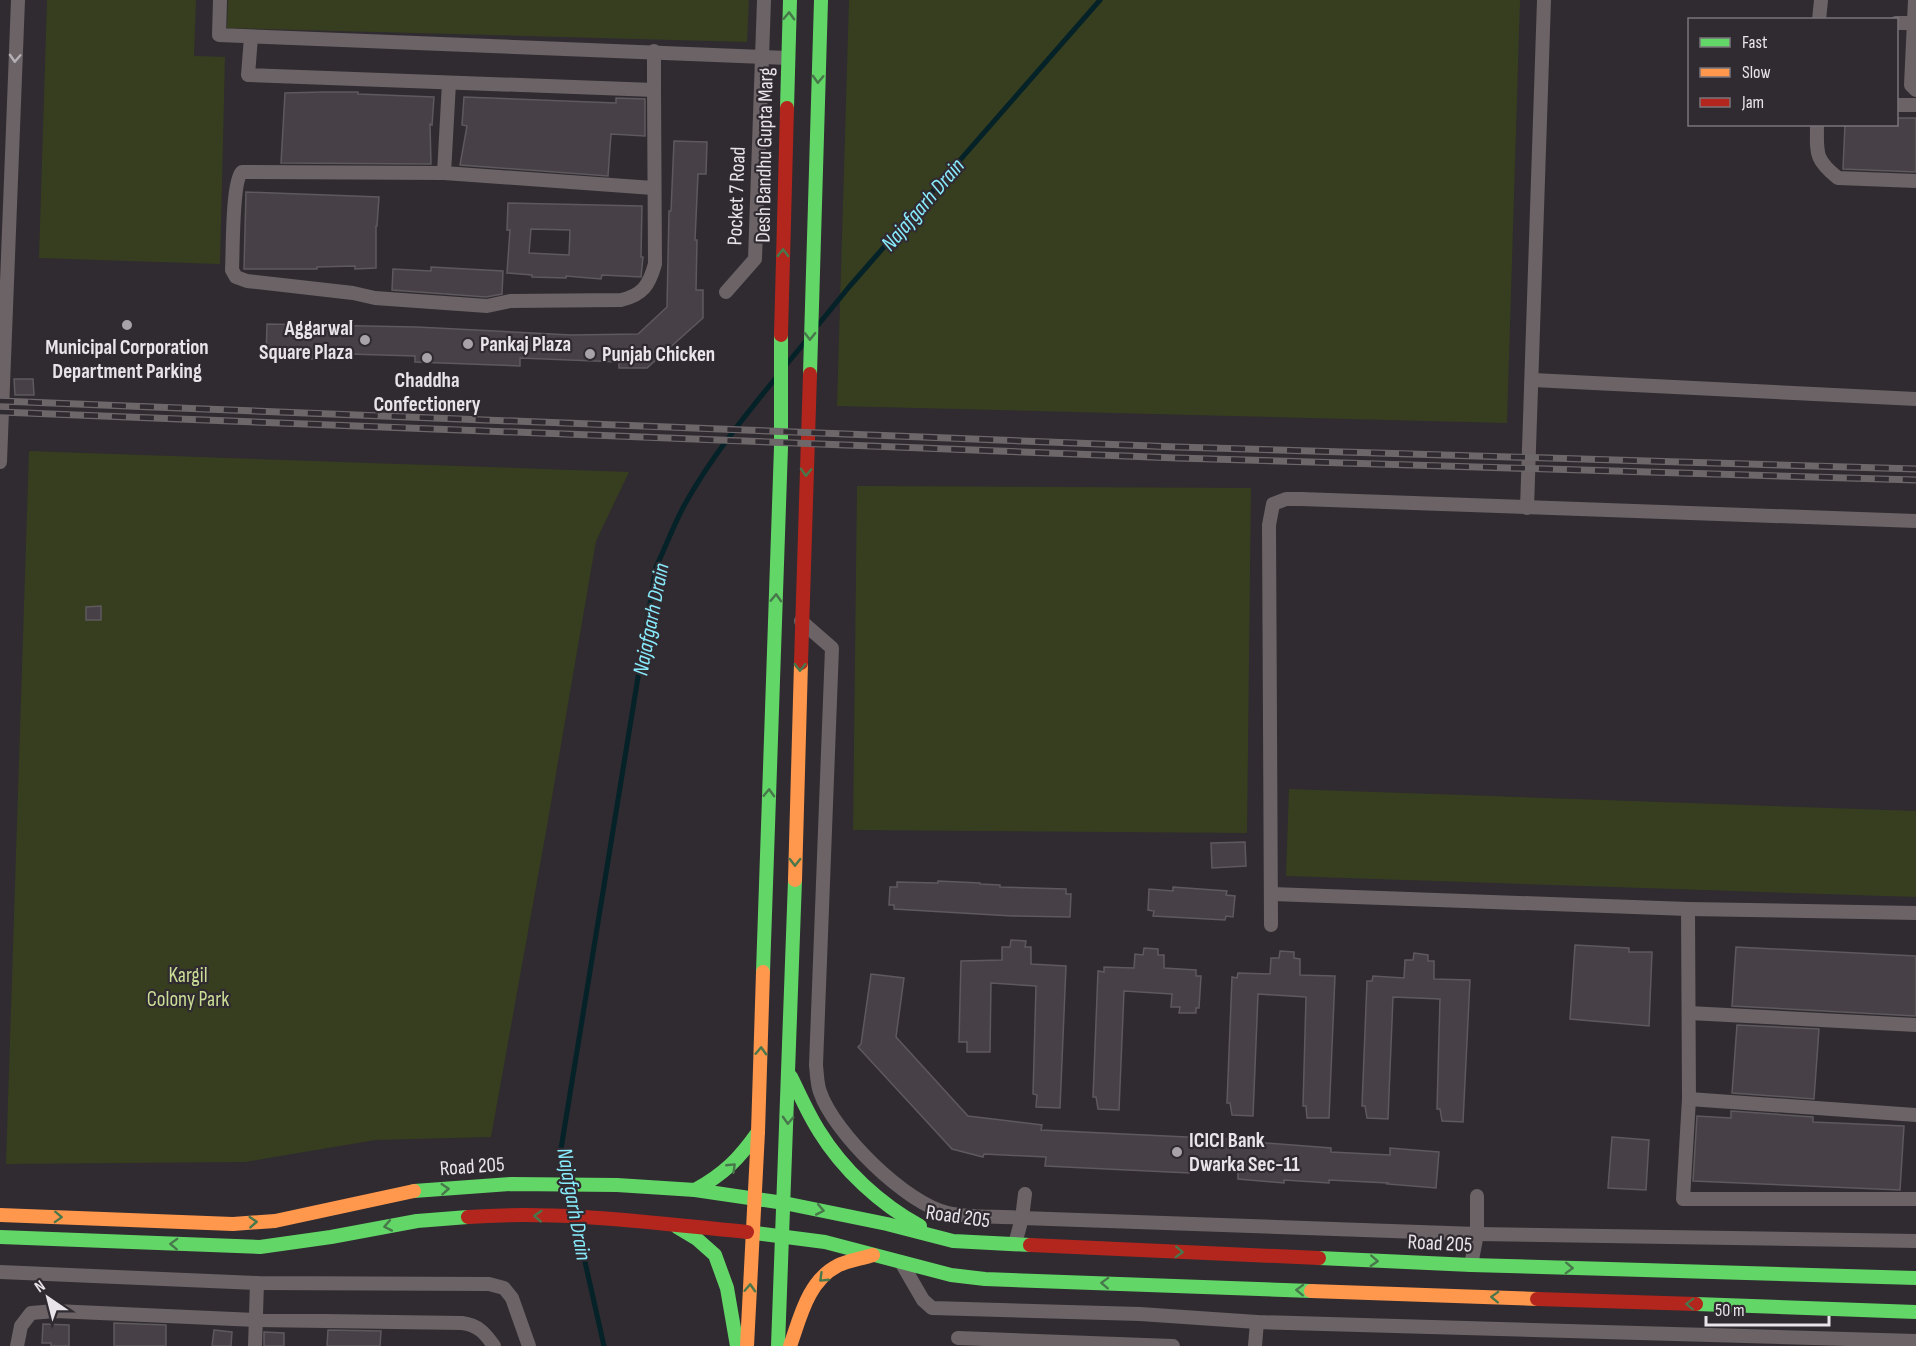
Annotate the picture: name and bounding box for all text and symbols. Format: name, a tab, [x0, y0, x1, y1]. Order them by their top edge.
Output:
one-way arrow	[783, 12, 796, 21]
legend	[1688, 18, 1898, 126]
text: Fast	[1742, 32, 1768, 53]
one-way arrow	[8, 54, 21, 63]
text: Slow	[1742, 62, 1771, 83]
street label: Desh Bandhu Gupta Marg	[750, 67, 779, 243]
one-way arrow	[812, 75, 824, 84]
text: Jam	[1741, 92, 1764, 113]
street label: Pocket 7 Road	[722, 146, 751, 246]
water label: Najafgarh Drain	[876, 153, 971, 257]
one-way arrow	[776, 249, 789, 258]
place label: Aggarwal Square Plaza	[259, 316, 353, 365]
marker: Municipal Corporation Department Parking	[120, 318, 134, 332]
place label: Pankaj Plaza	[480, 332, 571, 357]
one-way arrow	[804, 332, 816, 341]
marker: Aggarwal Square Plaza	[358, 333, 372, 347]
place label: Municipal Corporation Department Parking	[45, 335, 209, 384]
marker: Pankaj Plaza	[461, 337, 475, 351]
place label: Punjab Chicken	[602, 342, 715, 367]
marker: Punjab Chicken	[583, 347, 597, 361]
marker: Chaddha Confectionery	[420, 351, 434, 365]
place label: Chaddha Confectionery	[373, 368, 481, 417]
one-way arrow	[800, 468, 812, 477]
water label: Najafgarh Drain	[627, 561, 676, 678]
one-way arrow	[770, 594, 782, 603]
one-way arrow	[794, 663, 806, 672]
one-way arrow	[763, 788, 776, 797]
one-way arrow	[789, 858, 801, 867]
park label: Kargil Colony Park	[147, 963, 229, 1012]
one-way arrow	[754, 1046, 767, 1055]
one-way arrow	[781, 1116, 794, 1125]
place label: ICICI Bank Dwarka Sec-11	[1189, 1128, 1300, 1177]
marker: ICICI Bank Dwarka Sec-11	[1170, 1145, 1184, 1159]
water label: Najafgarh Drain	[550, 1146, 597, 1263]
street label: Road 205	[439, 1152, 505, 1181]
one-way arrow	[724, 1163, 735, 1174]
one-way arrow	[440, 1182, 449, 1195]
street label: Road 205	[924, 1200, 992, 1233]
one-way arrow	[815, 1203, 825, 1216]
one-way arrow	[534, 1209, 543, 1222]
one-way arrow	[54, 1210, 63, 1223]
one-way arrow	[249, 1216, 258, 1229]
one-way arrow	[384, 1219, 394, 1232]
street label: Road 205	[1407, 1229, 1473, 1258]
one-way arrow	[170, 1237, 179, 1250]
one-way arrow	[1175, 1245, 1184, 1258]
one-way arrow	[1370, 1254, 1379, 1267]
one-way arrow	[1565, 1262, 1574, 1274]
north arrow	[18, 1268, 78, 1328]
one-way arrow	[819, 1271, 829, 1282]
text: N	[31, 1277, 49, 1297]
one-way arrow	[1101, 1277, 1110, 1289]
one-way arrow	[743, 1283, 756, 1292]
one-way arrow	[1295, 1283, 1304, 1296]
scale bar	[1706, 1289, 1829, 1327]
one-way arrow	[1490, 1290, 1499, 1303]
one-way arrow	[1685, 1298, 1694, 1310]
text: 50 m	[1715, 1300, 1745, 1321]

